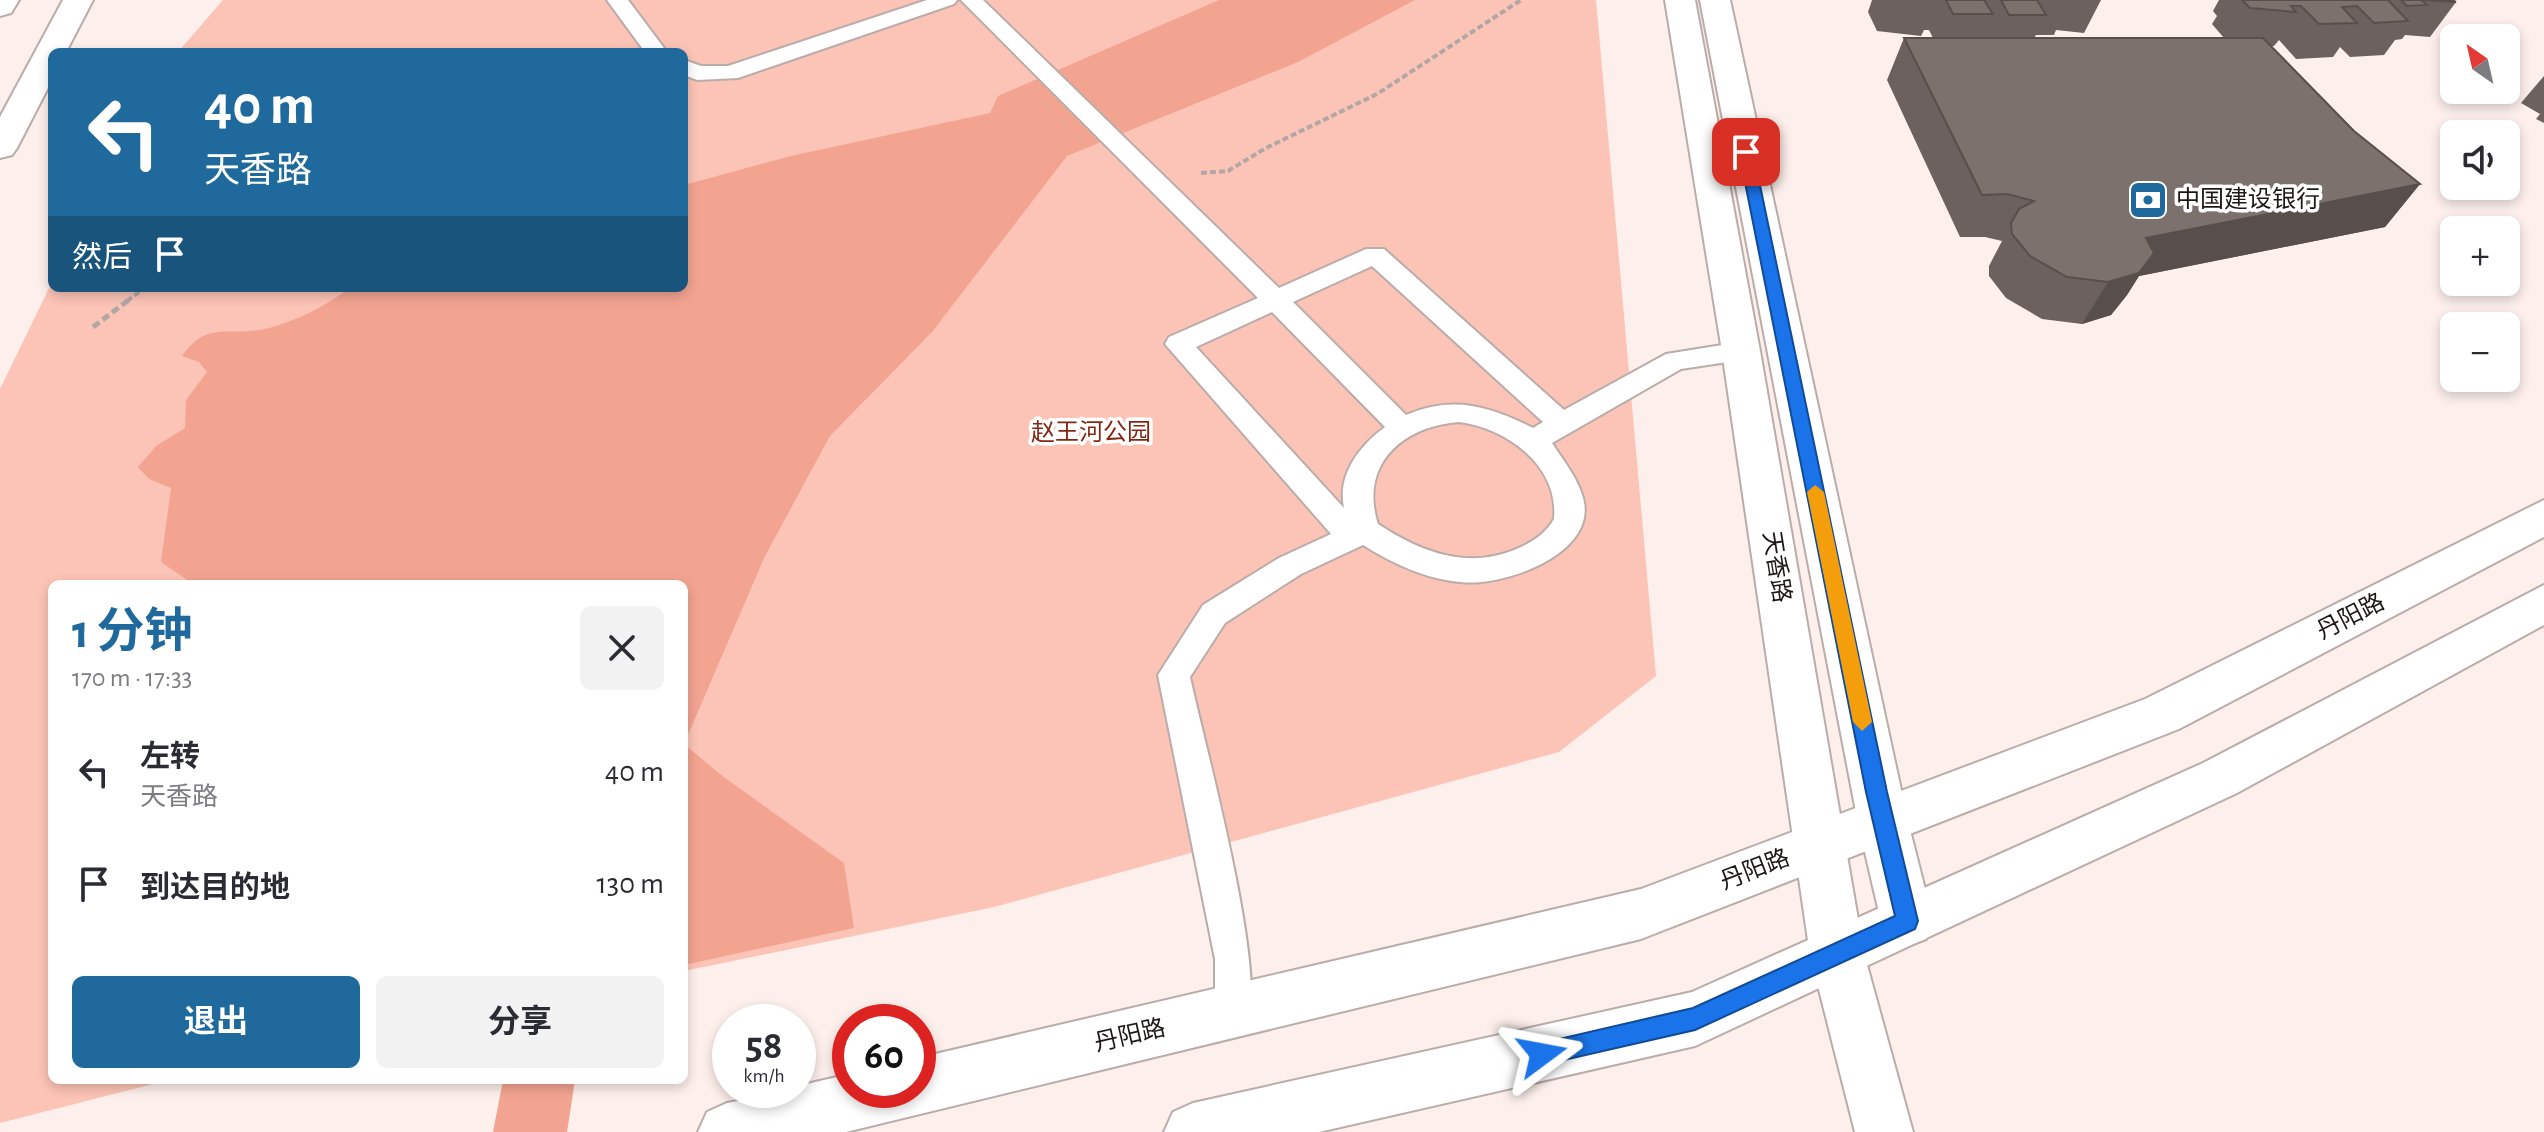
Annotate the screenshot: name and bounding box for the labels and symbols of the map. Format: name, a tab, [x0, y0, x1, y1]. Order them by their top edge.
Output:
north arrow	[2440, 24, 2520, 104]
pin	[1712, 118, 1780, 186]
bank icon: 中国建设银行	[2127, 179, 2169, 221]
place label: 中国建设银行	[2176, 186, 2320, 212]
park label: 赵王河公园	[1031, 420, 1151, 445]
street label: 天香路	[1759, 529, 1795, 604]
street label: 丹阳路	[2313, 588, 2389, 644]
street label: 丹阳路	[1716, 844, 1793, 894]
speed limit sign: 60	[832, 1004, 936, 1108]
position arrow	[1500, 1012, 1584, 1096]
street label: 丹阳路	[1092, 1014, 1168, 1056]

